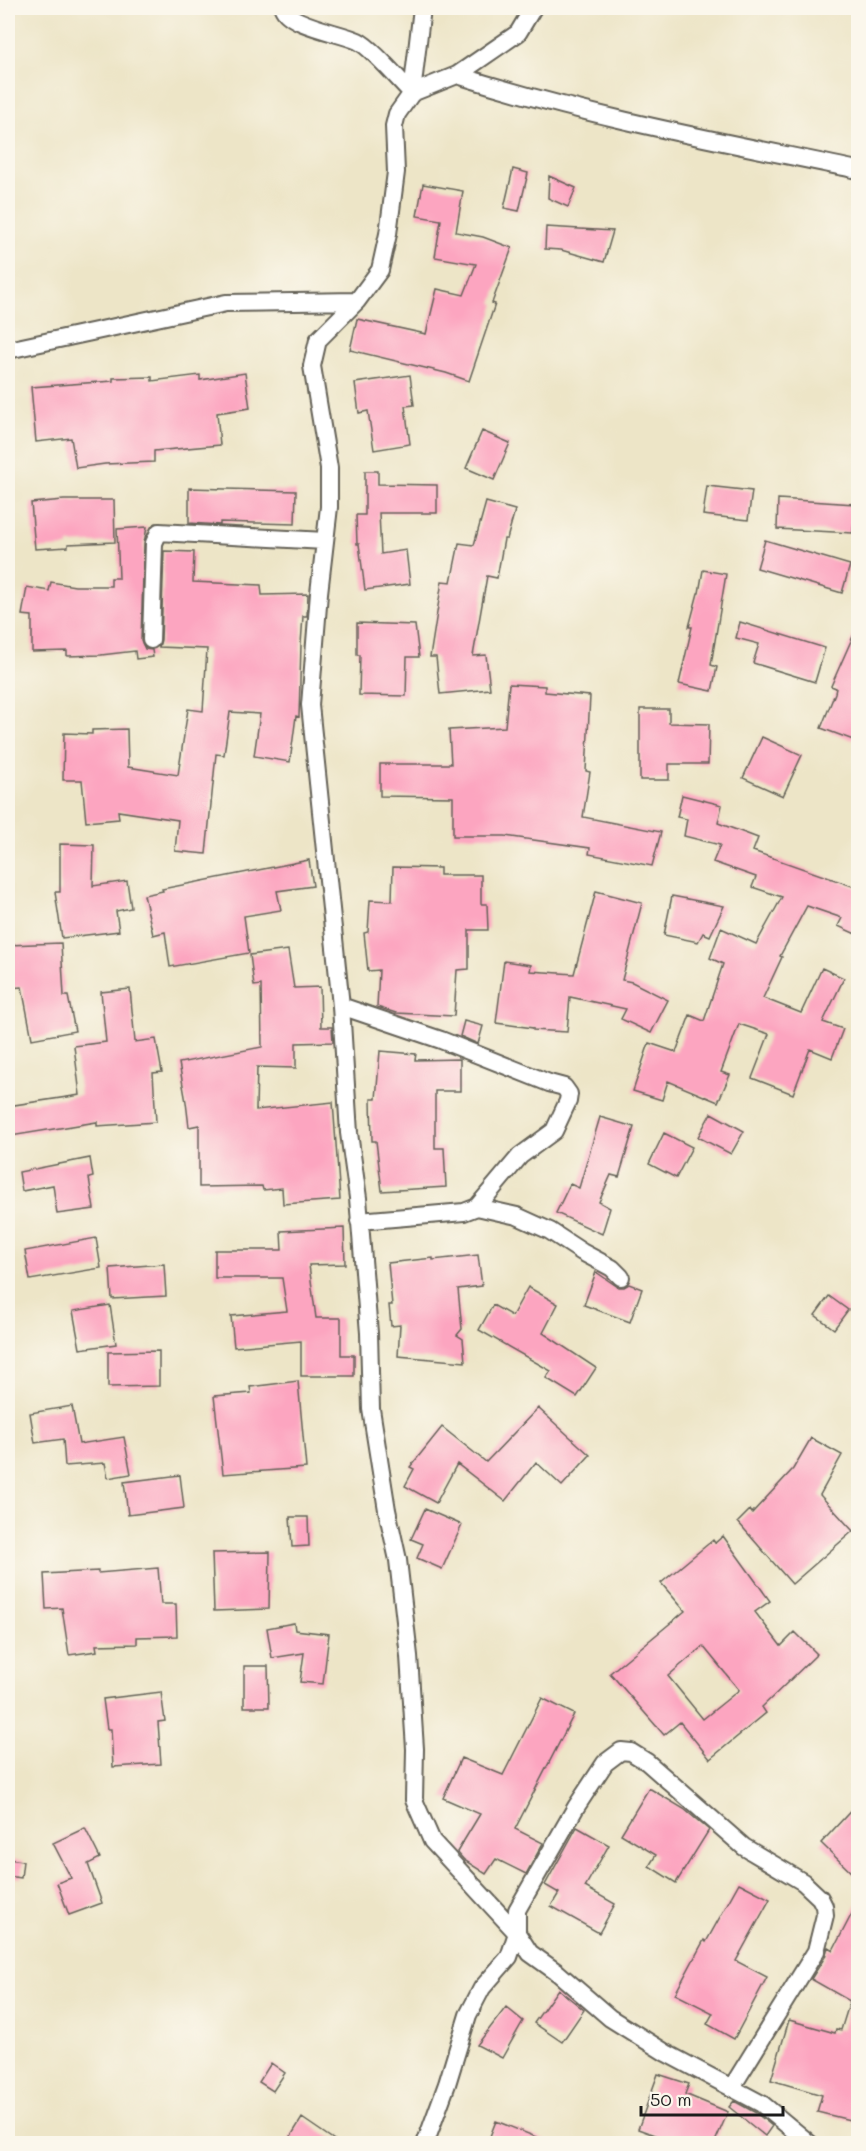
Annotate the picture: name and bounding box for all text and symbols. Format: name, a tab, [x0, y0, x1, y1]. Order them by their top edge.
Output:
scale bar	[641, 2079, 784, 2117]
text: 50 m	[650, 2087, 692, 2111]

